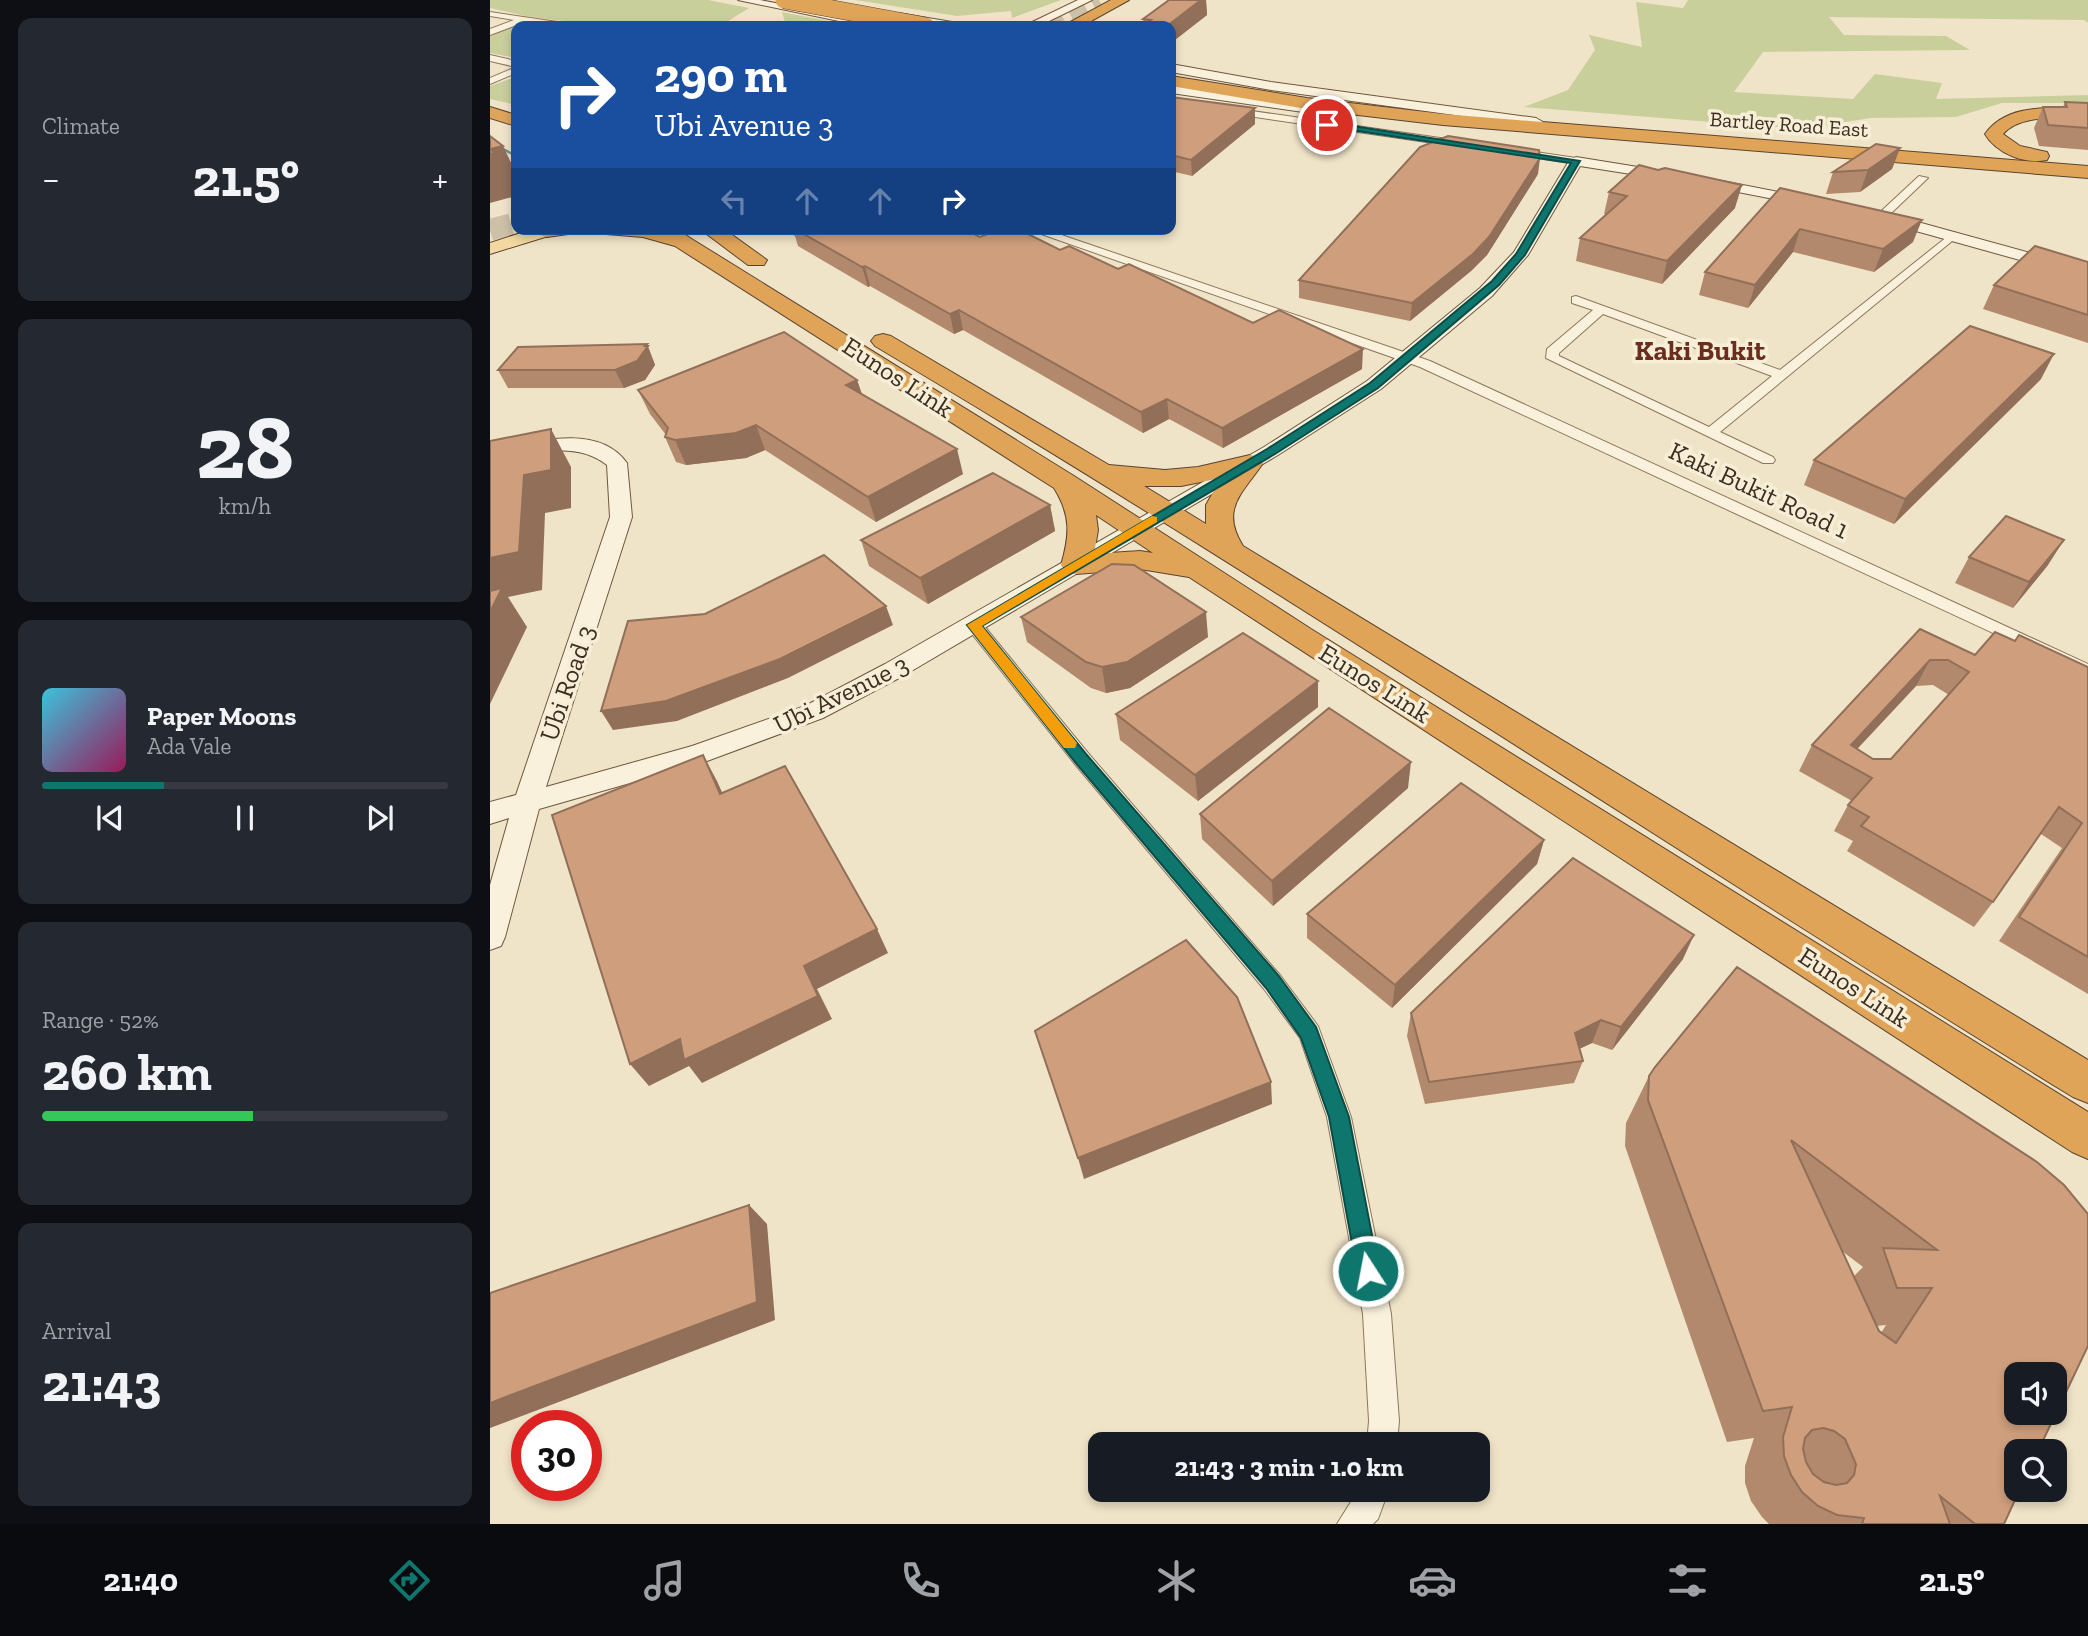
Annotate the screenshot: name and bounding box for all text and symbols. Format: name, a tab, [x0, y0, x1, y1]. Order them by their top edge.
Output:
text: 290 m	[654, 46, 787, 105]
icon: right	[539, 49, 630, 140]
pin	[1297, 95, 1357, 155]
text: Ubi Avenue 3	[654, 106, 834, 144]
icon: arrive	[1308, 106, 1346, 144]
street label: Bartley Road East	[1709, 106, 1869, 142]
text: Climate	[42, 112, 120, 140]
text: 21.5°	[192, 147, 299, 209]
text: −	[42, 156, 60, 202]
text: +	[432, 156, 448, 202]
icon: left	[715, 182, 753, 220]
icon: ahead	[788, 182, 826, 220]
icon: ahead	[861, 182, 899, 220]
icon: right	[934, 182, 972, 220]
street label: Eunos Link	[837, 329, 960, 425]
district label: Kaki Bukit	[1635, 334, 1766, 367]
text: 28	[196, 392, 294, 501]
street label: Kaki Bukit Road 1	[1664, 434, 1854, 546]
text: km/h	[219, 492, 271, 520]
street label: Ubi Road 3	[532, 621, 602, 745]
street label: Eunos Link	[1313, 636, 1437, 730]
street label: Ubi Avenue 3	[768, 648, 914, 740]
text: Paper Moons	[147, 700, 296, 732]
text: Ada Vale	[147, 732, 231, 760]
icon: previous	[91, 799, 129, 837]
icon: pause	[226, 799, 264, 837]
icon: next	[361, 799, 399, 837]
street label: Eunos Link	[1793, 939, 1916, 1035]
text: Range · 52%	[42, 1006, 159, 1034]
text: 260 km	[42, 1041, 212, 1103]
position arrow	[1331, 1234, 1405, 1308]
text: Arrival	[42, 1317, 111, 1345]
text: 21:43	[42, 1352, 161, 1414]
map controls	[2004, 1362, 2067, 1502]
button: sound	[2004, 1362, 2067, 1425]
speed limit sign: 30	[511, 1410, 602, 1501]
button: search	[2004, 1439, 2067, 1502]
text: 21:43 · 3 min · 1.0 km	[1174, 1451, 1404, 1483]
icon: directions	[385, 1556, 434, 1605]
icon: music	[640, 1556, 689, 1605]
icon: phone	[896, 1556, 945, 1605]
icon: climate	[1152, 1556, 1201, 1605]
icon: car	[1408, 1556, 1457, 1605]
icon: filters	[1663, 1556, 1712, 1605]
text: 21:40	[103, 1561, 178, 1599]
text: 21.5°	[1919, 1561, 1985, 1599]

